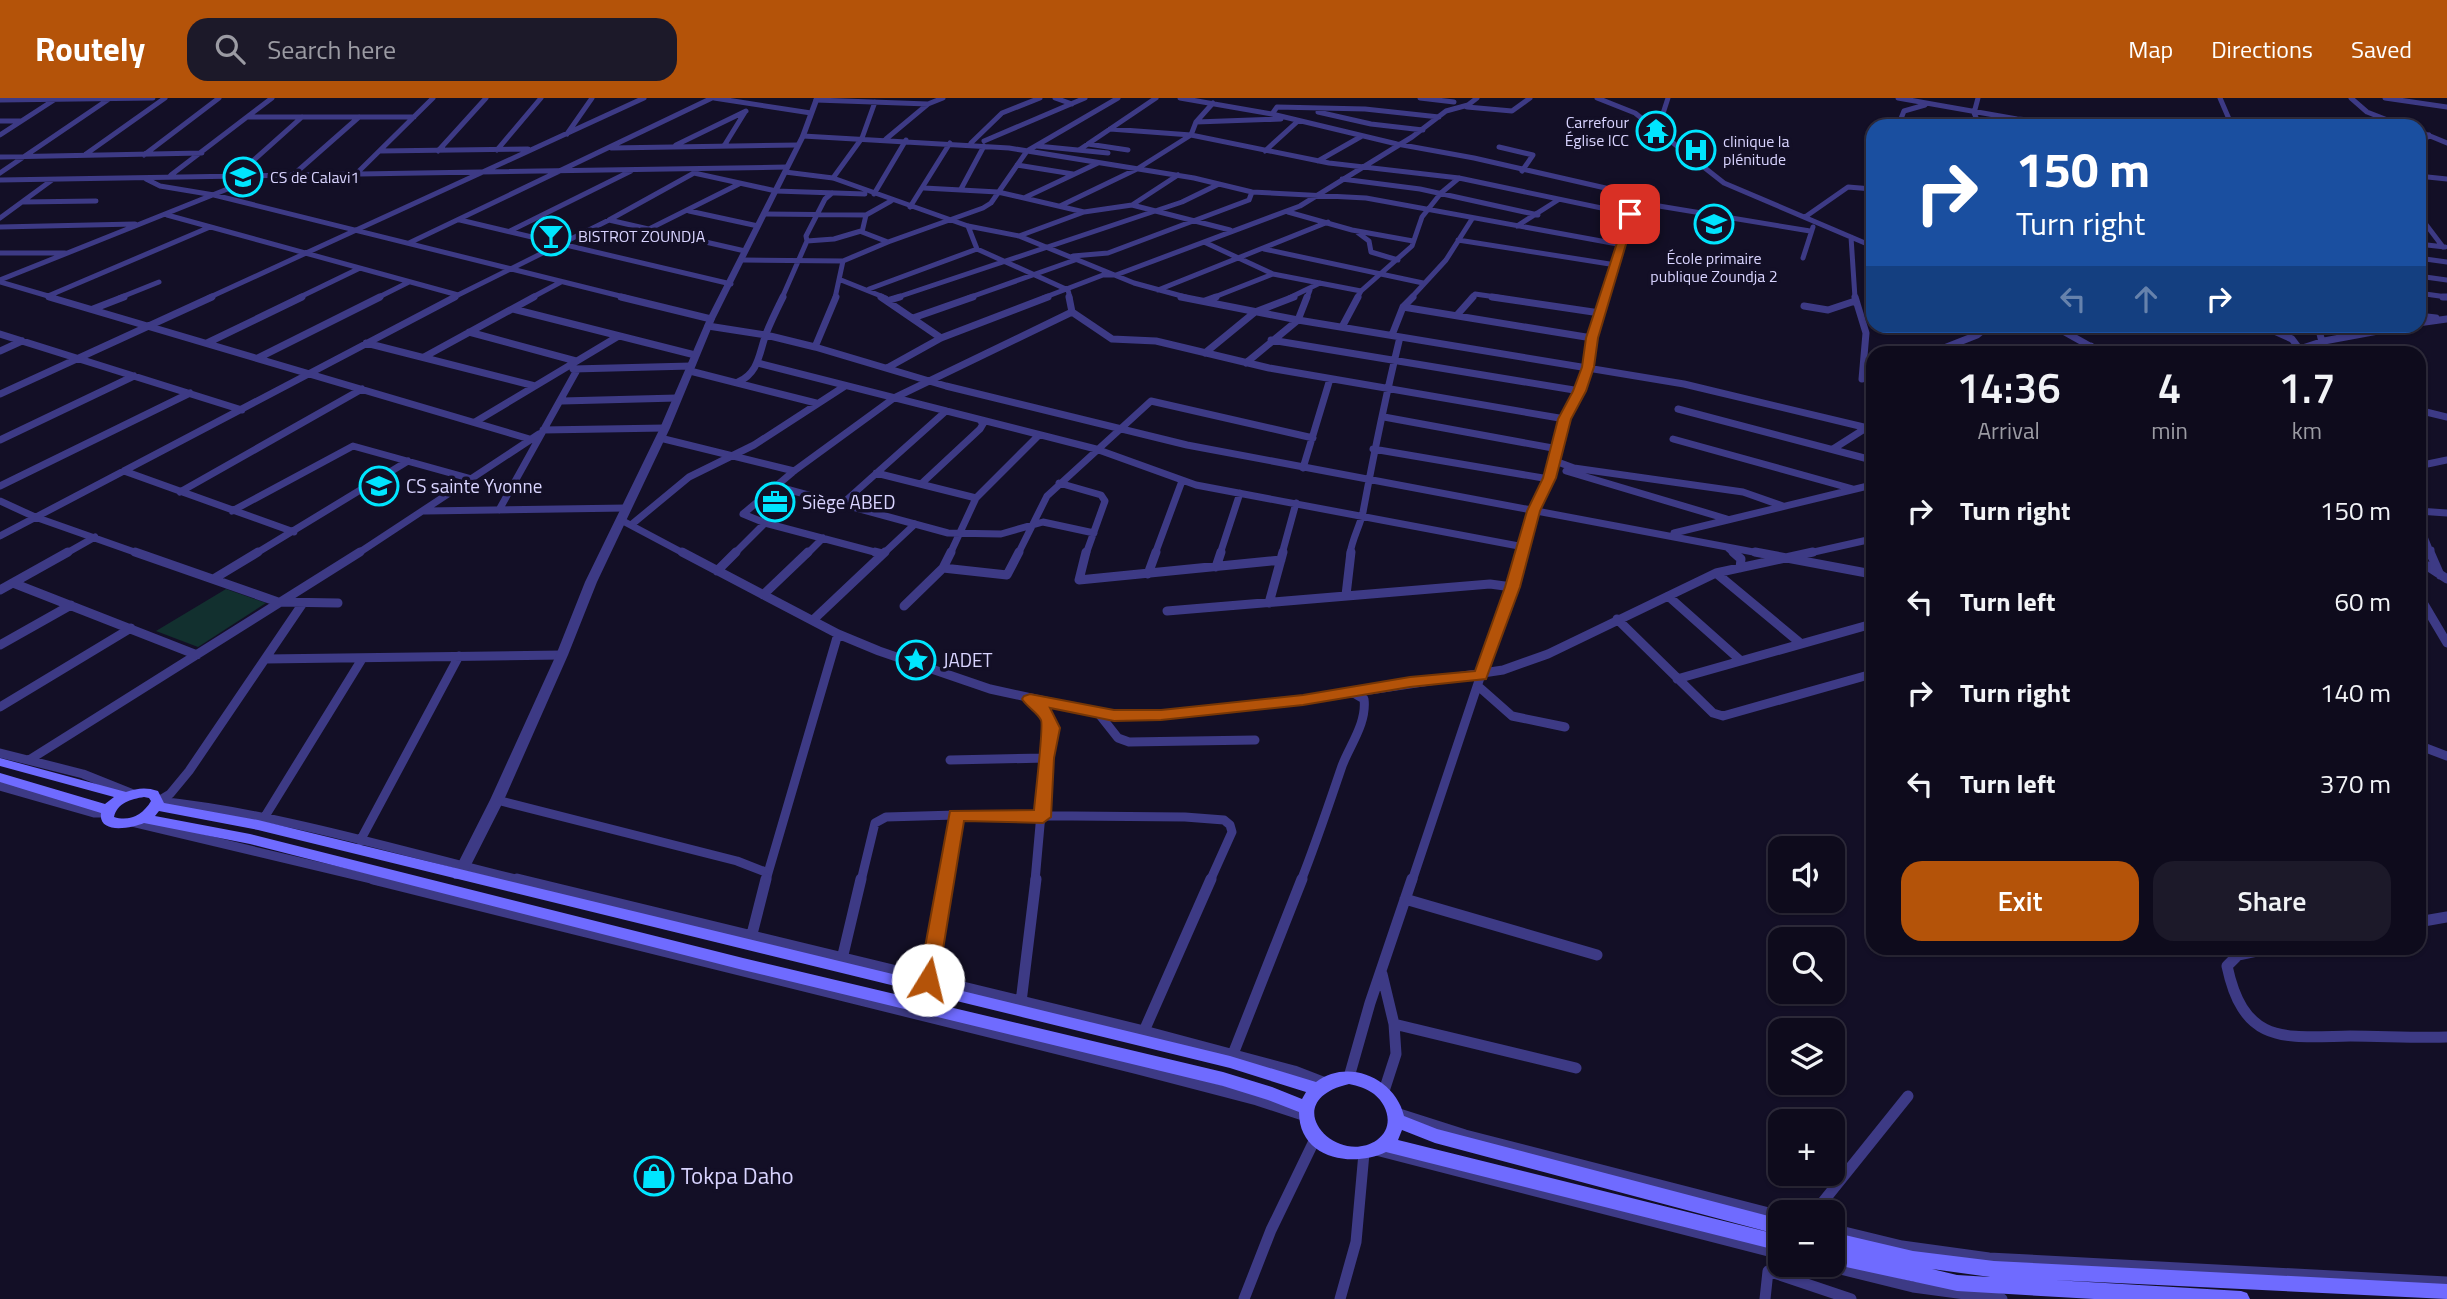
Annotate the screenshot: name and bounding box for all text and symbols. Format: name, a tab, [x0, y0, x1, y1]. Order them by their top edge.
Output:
search box	[187, 18, 677, 81]
text: Routely	[35, 24, 145, 74]
icon: search	[211, 30, 249, 68]
text: Search here	[267, 30, 396, 69]
text: Map	[2128, 31, 2173, 67]
text: Directions	[2211, 31, 2313, 67]
text: Saved	[2351, 31, 2412, 67]
place label: Carrefour Église ICC	[1565, 110, 1629, 152]
temple icon: Carrefour Église ICC	[1635, 110, 1677, 152]
hospital icon: clinique la plénitude	[1675, 129, 1717, 171]
place label: clinique la plénitude	[1723, 129, 1790, 171]
text: 150 m	[2016, 131, 2150, 206]
icon: right	[1901, 147, 1992, 238]
school or university icon: CS de Calavi1	[222, 156, 264, 198]
place label: CS de Calavi1	[270, 165, 359, 189]
pin	[1600, 184, 1660, 244]
icon: arrive	[1611, 195, 1649, 233]
text: Turn right	[2016, 199, 2145, 247]
school or university icon: École primaire publique Zoundja 2	[1693, 203, 1735, 245]
bar icon: BISTROT ZOUNDJA	[530, 215, 572, 257]
place label: BISTROT ZOUNDJA	[578, 224, 706, 248]
place label: École primaire publique Zoundja 2	[1650, 246, 1778, 288]
icon: left	[2054, 280, 2092, 318]
icon: ahead	[2127, 280, 2165, 318]
icon: right	[2200, 280, 2238, 318]
text: 14:36	[1957, 355, 2061, 419]
text: 4	[2158, 355, 2181, 419]
text: 1.7	[2278, 355, 2335, 419]
text: Arrival	[1977, 413, 2040, 448]
text: min	[2151, 413, 2188, 448]
text: km	[2292, 413, 2322, 448]
school or university icon: CS sainte Yvonne	[358, 465, 400, 507]
place label: CS sainte Yvonne	[406, 471, 542, 500]
office icon: Siège ABED	[754, 481, 796, 523]
place label: Siège ABED	[802, 487, 895, 516]
text: Turn right	[1960, 491, 2071, 530]
text: 150 m	[2320, 491, 2391, 530]
icon: right	[1901, 492, 1939, 530]
text: Turn left	[1960, 582, 2055, 621]
text: 60 m	[2334, 582, 2391, 621]
icon: left	[1901, 583, 1939, 621]
place icon: JADET	[895, 639, 937, 681]
place label: JADET	[943, 645, 993, 674]
text: Turn right	[1960, 673, 2071, 712]
text: 140 m	[2320, 673, 2391, 712]
icon: right	[1901, 674, 1939, 712]
text: Turn left	[1960, 764, 2055, 803]
text: 370 m	[2320, 764, 2391, 803]
icon: left	[1901, 765, 1939, 803]
map controls	[1768, 836, 1845, 1277]
button: sound	[1768, 836, 1845, 913]
button: Exit	[1901, 861, 2139, 941]
button: Share	[2153, 861, 2391, 941]
button: search	[1768, 927, 1845, 1004]
position arrow	[891, 943, 965, 1017]
button: layers	[1768, 1018, 1845, 1095]
button: +	[1768, 1109, 1845, 1186]
shop icon: Tokpa Daho	[633, 1155, 675, 1197]
place label: Tokpa Daho	[681, 1158, 794, 1193]
button: −	[1768, 1200, 1845, 1277]

